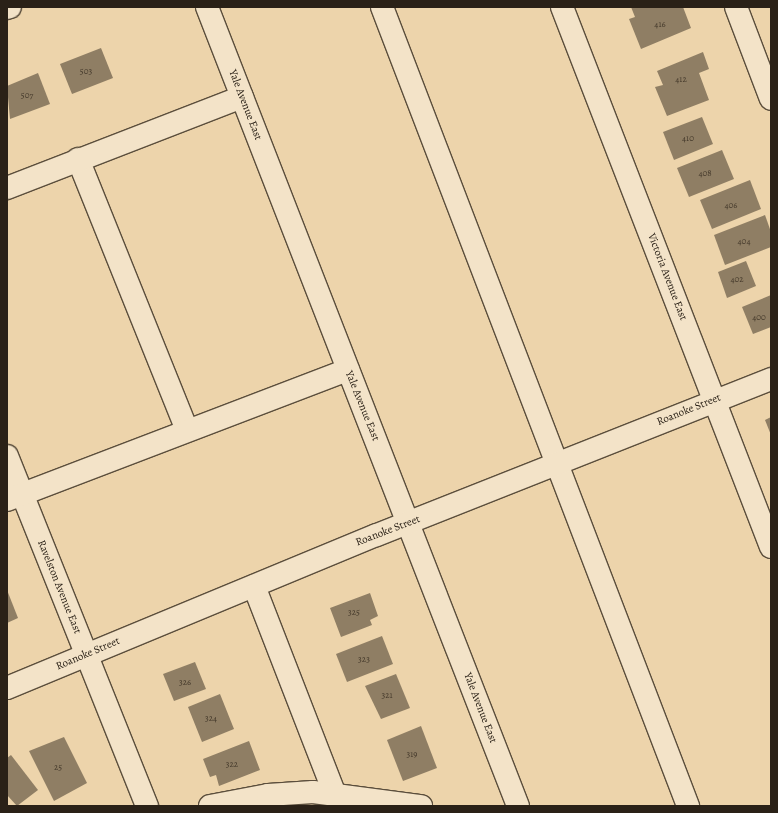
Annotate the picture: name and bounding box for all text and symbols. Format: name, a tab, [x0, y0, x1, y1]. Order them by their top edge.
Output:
house number: 416	[654, 19, 666, 29]
house number: 503	[80, 66, 92, 76]
street label: Yale Avenue East	[225, 68, 265, 142]
house number: 412	[675, 74, 687, 84]
house number: 507	[21, 90, 33, 100]
house number: 410	[682, 133, 694, 143]
house number: 408	[698, 168, 712, 178]
house number: 406	[724, 200, 738, 210]
street label: Victoria Avenue East	[644, 232, 690, 322]
house number: 404	[738, 236, 750, 246]
house number: 402	[730, 274, 744, 284]
house number: 400	[752, 312, 766, 322]
street label: Yale Avenue East	[342, 369, 382, 443]
street label: Roanoke Street	[655, 391, 723, 429]
street label: Roanoke Street	[354, 513, 422, 549]
street label: Ravelston Avenue East	[34, 538, 84, 636]
house number: 325	[348, 607, 360, 617]
street label: Roanoke Street	[54, 635, 122, 673]
house number: 323	[358, 654, 370, 664]
street label: Yale Avenue East	[460, 671, 500, 745]
house number: 326	[179, 677, 191, 687]
house number: 321	[381, 690, 393, 700]
house number: 324	[205, 713, 217, 723]
house number: 319	[407, 749, 417, 759]
house number: 322	[226, 759, 238, 769]
house number: 25	[54, 762, 62, 772]

